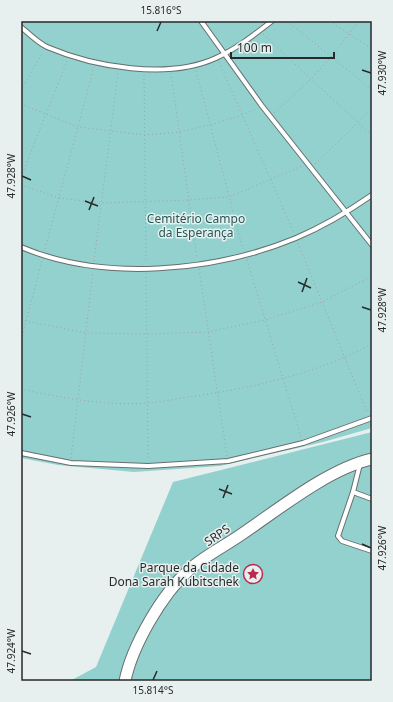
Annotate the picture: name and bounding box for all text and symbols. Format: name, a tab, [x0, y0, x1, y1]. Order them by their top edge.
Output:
text: 15.816°S	[140, 3, 182, 17]
scale bar	[231, 34, 334, 60]
text: 100 m	[237, 39, 272, 56]
text: 47.930°W	[375, 50, 389, 95]
text: 47.928°W	[4, 153, 18, 198]
park label: Cemitério Campo da Esperança	[147, 210, 245, 241]
text: 47.928°W	[375, 287, 389, 332]
text: 47.926°W	[4, 391, 18, 436]
street label: SRPS	[201, 520, 234, 550]
text: 47.926°W	[375, 525, 389, 570]
place label: Parque da Cidade Dona Sarah Kubitschek	[109, 559, 240, 590]
place icon: Parque da Cidade Dona Sarah Kubitschek	[242, 563, 264, 585]
text: 47.924°W	[4, 628, 18, 673]
text: 15.814°S	[132, 683, 174, 697]

